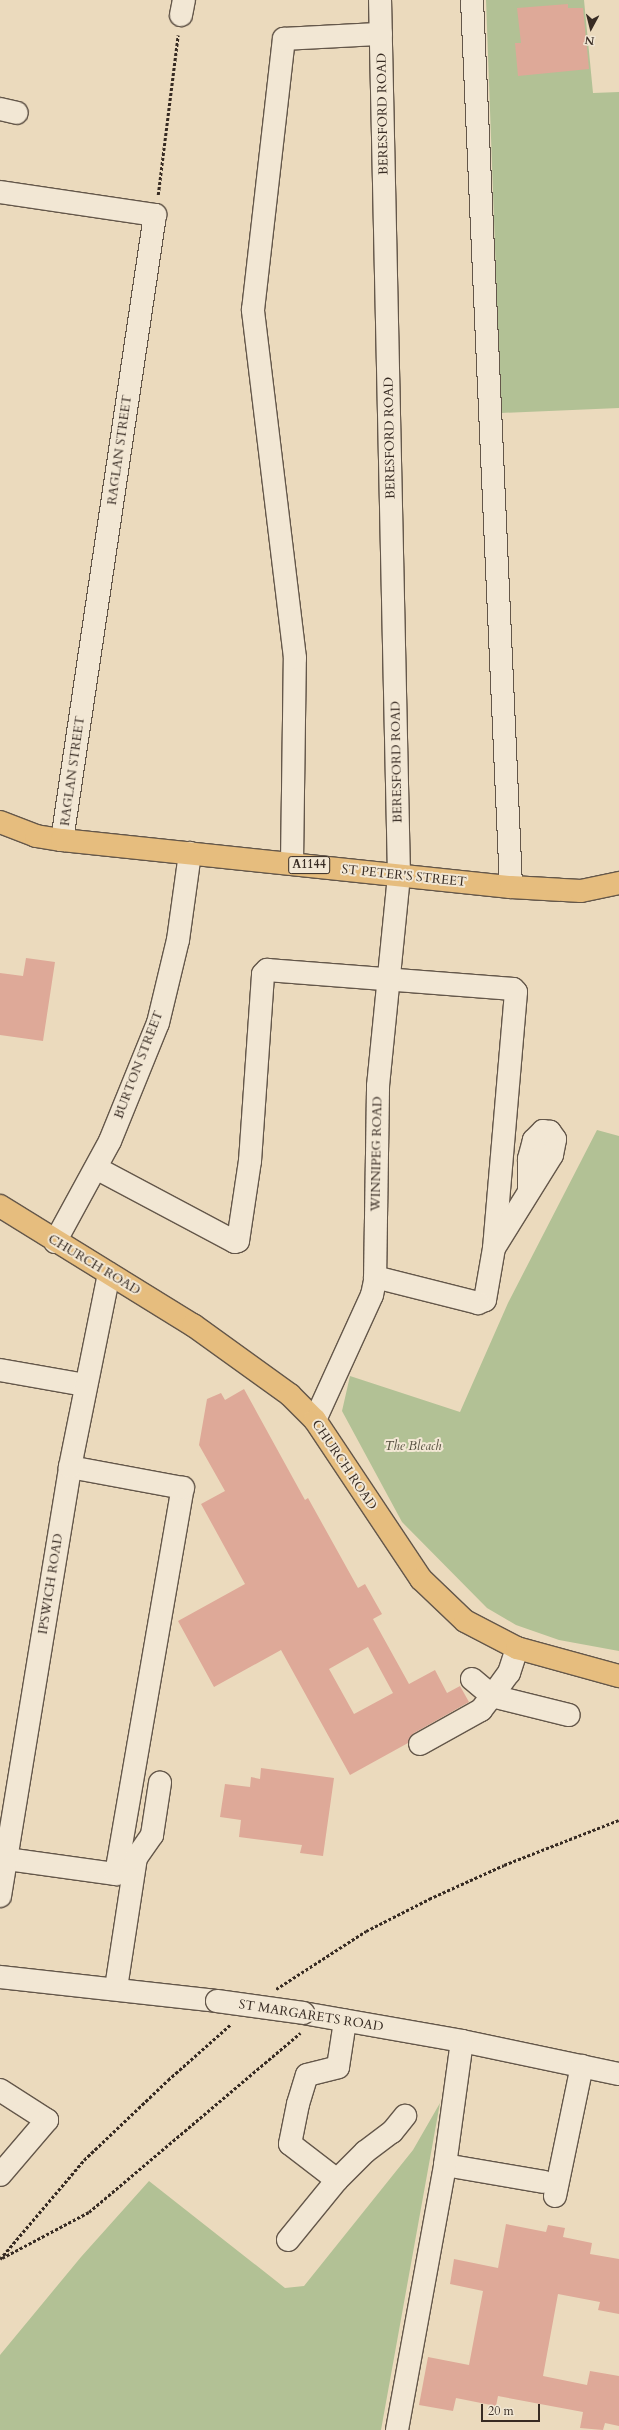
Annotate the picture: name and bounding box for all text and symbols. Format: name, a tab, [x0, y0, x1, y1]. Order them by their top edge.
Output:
north arrow	[571, 8, 611, 48]
text: N	[584, 32, 595, 48]
street label: BERESFORD ROAD	[374, 53, 392, 175]
street label: BERESFORD ROAD	[381, 377, 399, 499]
street label: RAGLAN STREET	[105, 394, 135, 506]
street label: BERESFORD ROAD	[388, 701, 406, 823]
street label: RAGLAN STREET	[58, 715, 88, 827]
road number: A1144	[288, 855, 330, 875]
street label: ST PETER'S STREET	[341, 862, 467, 890]
street label: BURTON STREET	[111, 1009, 167, 1121]
street label: WINNIPEG ROAD	[368, 1096, 386, 1212]
street label: CHURCH ROAD	[45, 1231, 143, 1299]
street label: CHURCH ROAD	[308, 1417, 380, 1513]
park label: The Bleach	[384, 1438, 442, 1454]
street label: IPSWICH ROAD	[35, 1533, 67, 1635]
street label: ST MARGARETS ROAD	[238, 1997, 384, 2035]
scale bar	[483, 2396, 542, 2422]
text: 20 m	[488, 2403, 514, 2419]

